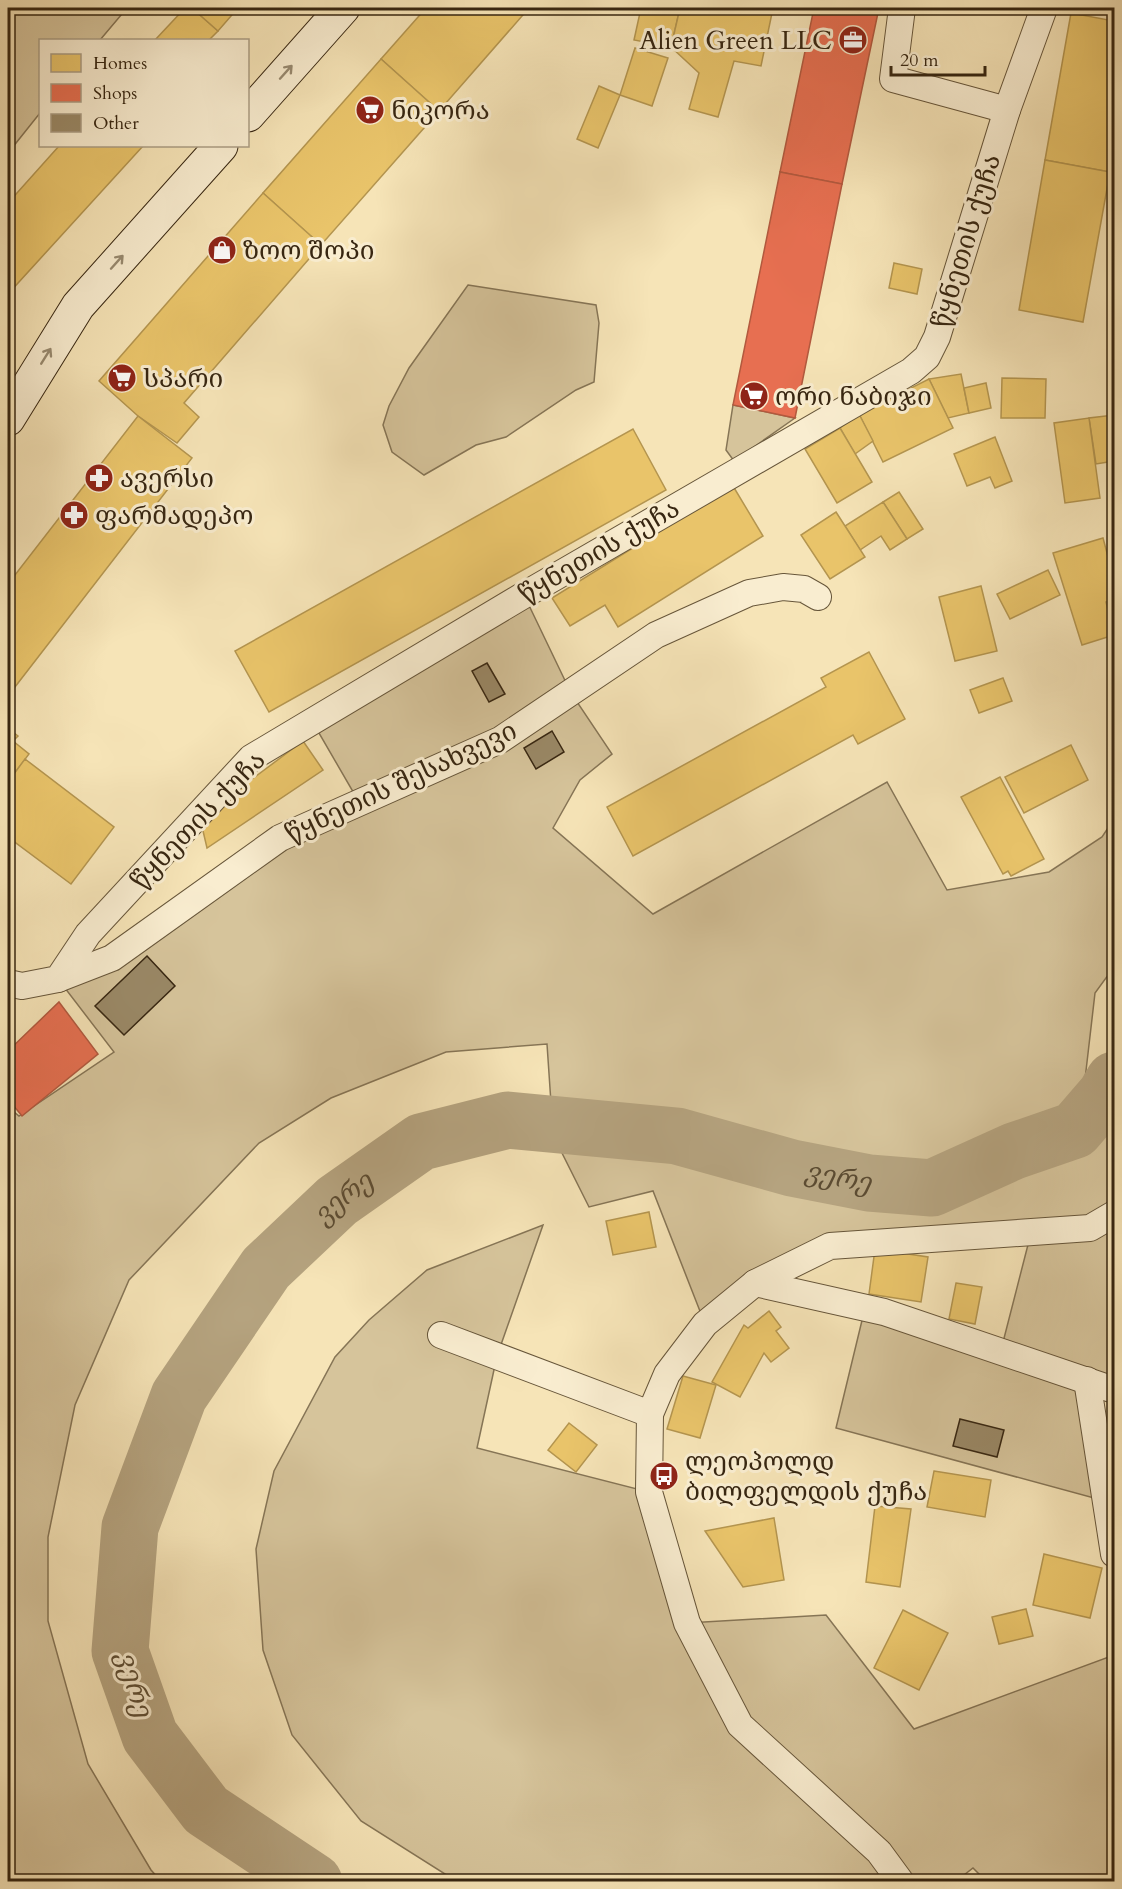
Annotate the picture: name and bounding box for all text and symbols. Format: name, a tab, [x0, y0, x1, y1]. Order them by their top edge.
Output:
place label: Alien Green LLC	[639, 23, 832, 58]
office icon: Alien Green LLC	[837, 24, 869, 56]
legend	[39, 39, 249, 147]
scale bar	[891, 39, 986, 77]
text: 20 m	[900, 48, 939, 73]
text: Homes	[93, 51, 147, 76]
one-way arrow	[279, 64, 293, 79]
text: Shops	[93, 81, 137, 106]
place label: ნიკორა	[391, 93, 490, 128]
supermarket icon: ნიკორა	[354, 94, 386, 126]
text: Other	[93, 111, 139, 136]
street label: წყნეთის ქუჩა	[923, 150, 1009, 332]
place label: ზოო შოპი	[243, 233, 374, 268]
shop icon: ზოო შოპი	[206, 234, 238, 266]
one-way arrow	[110, 255, 124, 270]
one-way arrow	[41, 348, 53, 365]
place label: სპარი	[143, 361, 223, 396]
supermarket icon: სპარი	[106, 362, 138, 394]
place label: ორი ნაბიჯი	[775, 379, 932, 414]
supermarket icon: ორი ნაბიჯი	[738, 380, 770, 412]
place label: ავერსი	[120, 461, 214, 496]
pharmacy icon: ავერსი	[83, 462, 115, 494]
street label: წყნეთის ქუჩა	[512, 491, 686, 611]
place label: ფარმადეპო	[95, 498, 254, 533]
pharmacy icon: ფარმადეპო	[58, 499, 90, 531]
street label: წყნეთის შესახვევი	[280, 713, 522, 851]
street label: წყნეთის ქუჩა	[123, 743, 273, 897]
water label: ვერე	[802, 1152, 875, 1202]
water label: ვერე	[305, 1162, 381, 1233]
place label: ლეოპოლდ ბილფელდის ქუჩა	[685, 1444, 927, 1509]
bus stop icon: ლეოპოლდ ბილფელდის ქუჩა	[648, 1460, 680, 1492]
water label: ვერე	[107, 1647, 161, 1722]

